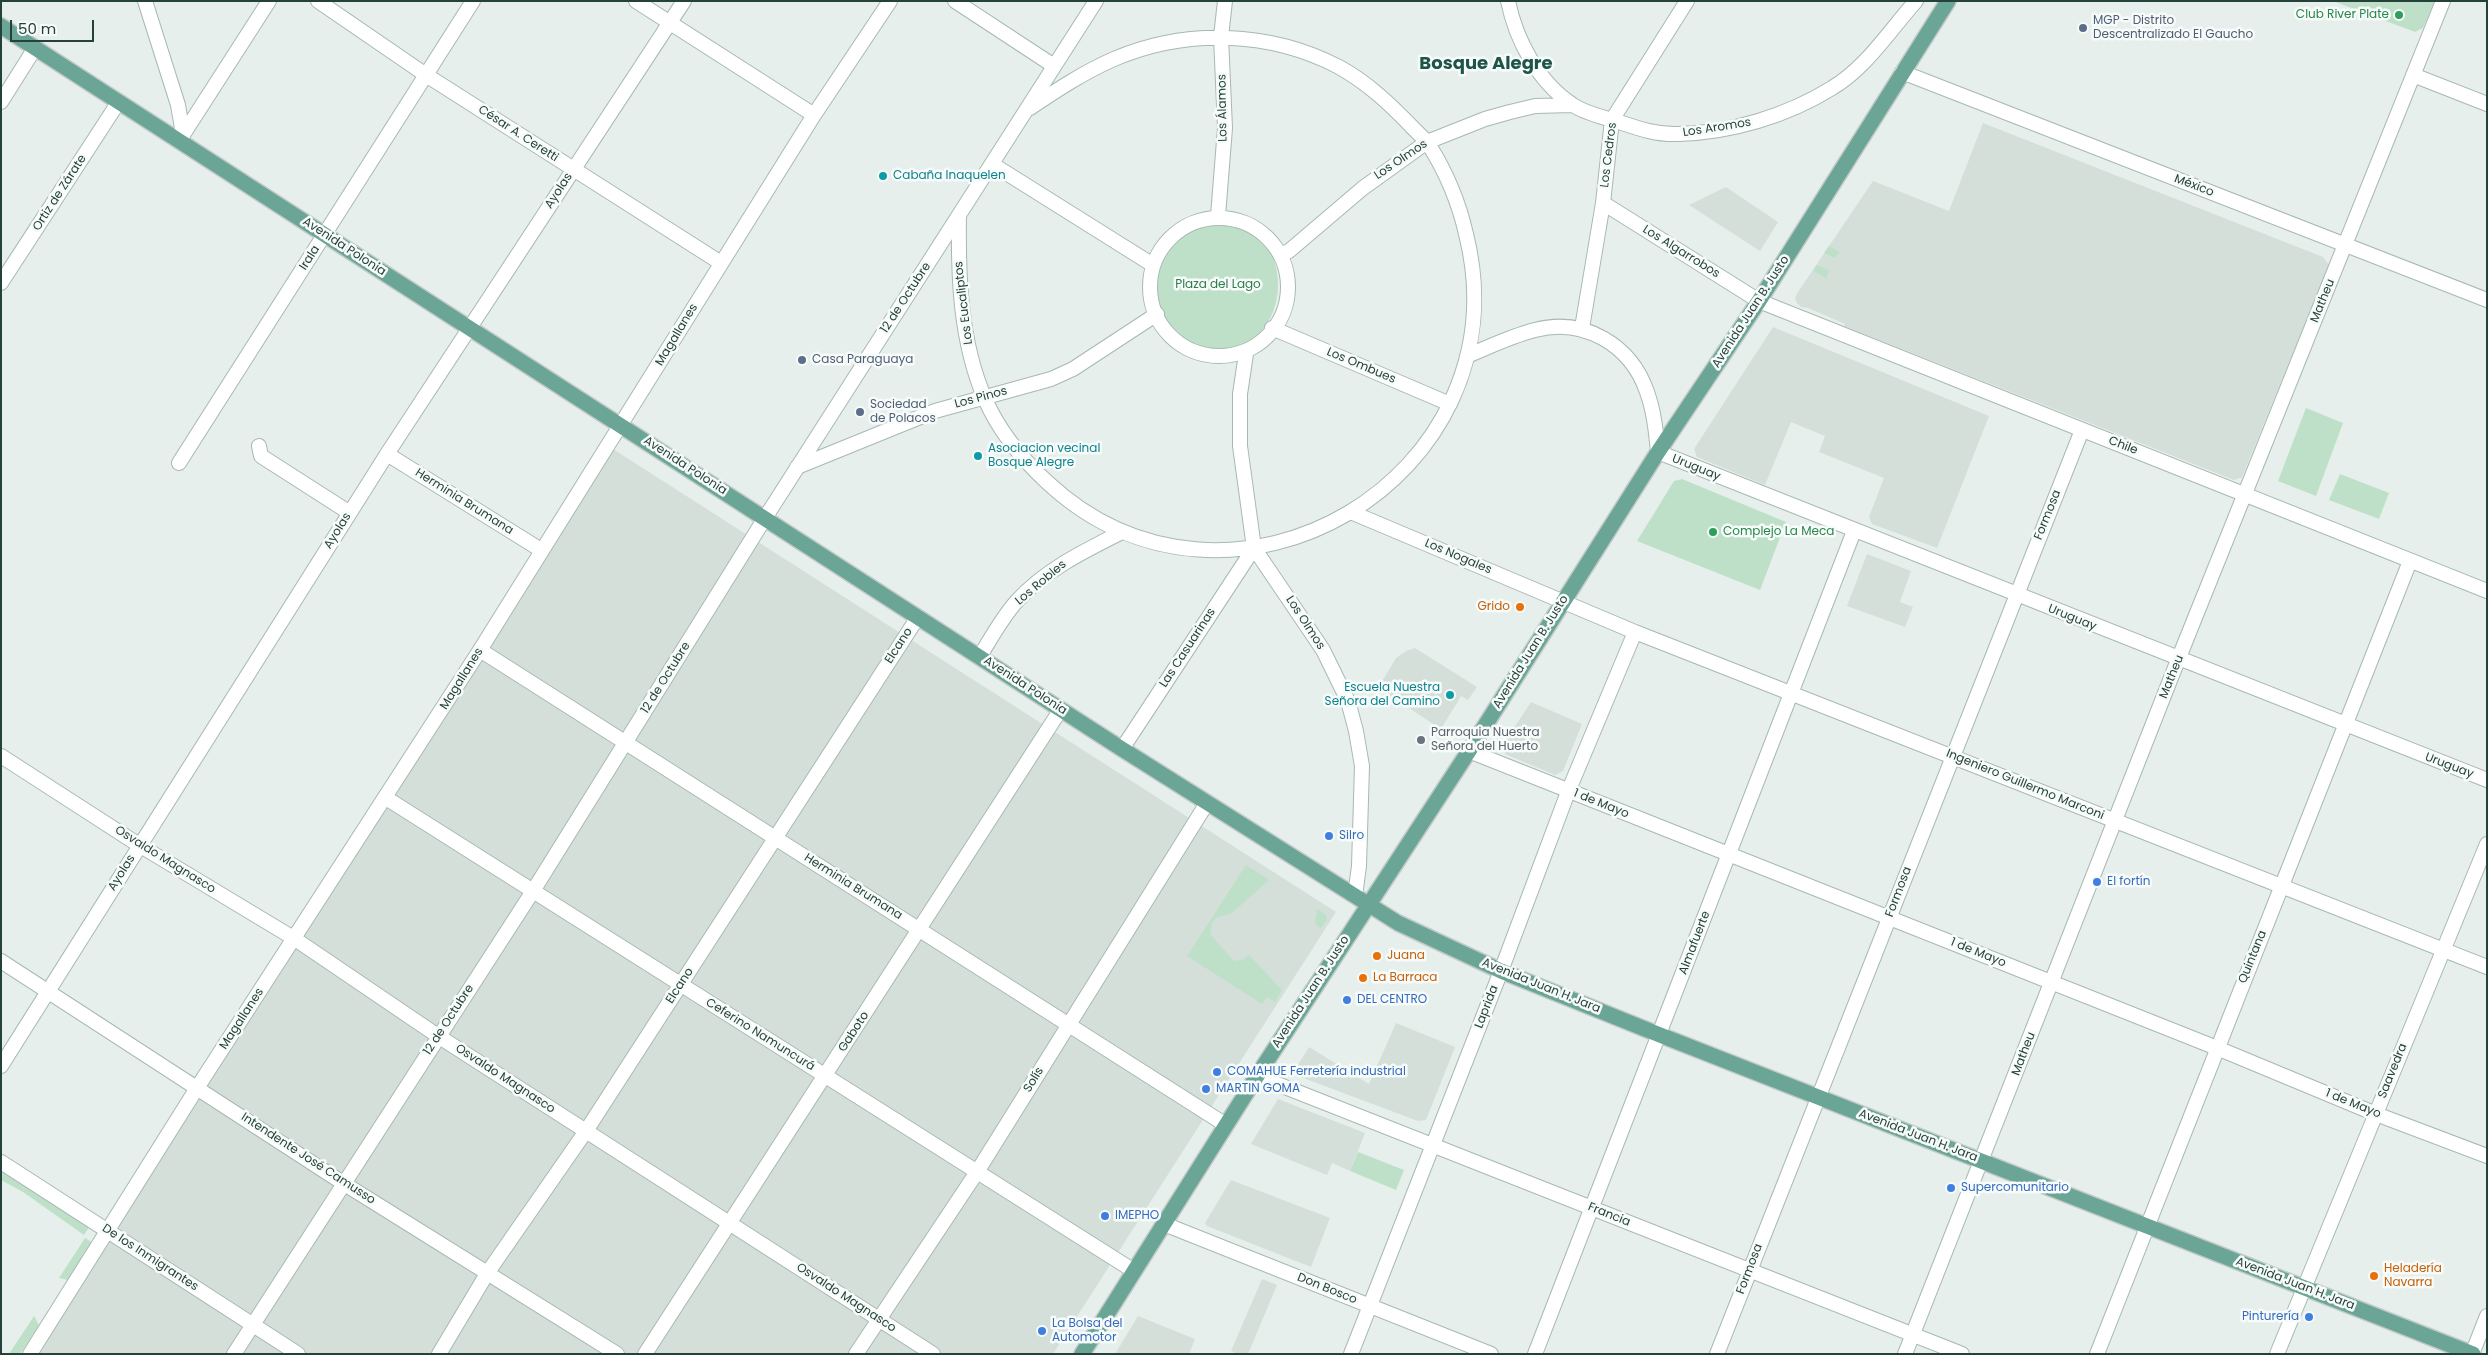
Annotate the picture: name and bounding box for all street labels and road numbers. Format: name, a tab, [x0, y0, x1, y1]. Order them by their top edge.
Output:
street label: Los Álamos	[1215, 74, 1231, 142]
street label: César A. Ceretti	[475, 103, 561, 165]
street label: Los Aromos	[1682, 116, 1752, 140]
street label: Los Cedros	[1598, 122, 1620, 188]
street label: Los Olmos	[1372, 137, 1430, 183]
street label: Ortiz de Zárate	[30, 152, 90, 234]
street label: Ayolas	[542, 170, 576, 212]
street label: México	[2172, 172, 2216, 200]
street label: Avenida Polonia	[300, 215, 388, 279]
street label: Los Algarrobos	[1640, 223, 1722, 281]
street label: Irala	[297, 243, 323, 273]
street label: Avenida Juan B. Justo	[1709, 253, 1793, 371]
street label: 12 de Octubre	[878, 260, 934, 336]
street label: Los Eucaliptos	[952, 260, 976, 346]
street label: Matheu	[2308, 277, 2338, 325]
street label: Magallanes	[653, 301, 701, 369]
street label: Los Ombues	[1324, 345, 1398, 387]
street label: Los Pinos	[953, 384, 1009, 412]
street label: Avenida Polonia	[641, 434, 729, 498]
street label: Chile	[2106, 434, 2140, 458]
street label: Uruguay	[1670, 452, 1722, 484]
street label: Herminia Brumana	[412, 466, 516, 538]
street label: Formosa	[2031, 488, 2065, 542]
street label: Ayolas	[321, 510, 355, 552]
street label: Los Nogales	[1422, 536, 1494, 578]
street label: Los Robles	[1013, 558, 1069, 608]
street label: Los Olmos	[1282, 593, 1328, 653]
street label: Avenida Juan B. Justo	[1490, 593, 1572, 711]
street label: Uruguay	[2046, 602, 2098, 634]
street label: Las Casuarinas	[1157, 606, 1219, 690]
street label: Elcano	[882, 625, 916, 667]
street label: 12 de Octubre	[638, 640, 694, 716]
street label: Magallanes	[437, 645, 487, 713]
street label: Matheu	[2157, 653, 2187, 701]
street label: Avenida Polonia	[981, 654, 1069, 718]
street label: Ingeniero Guillermo Marconi	[1944, 747, 2106, 823]
street label: Uruguay	[2423, 750, 2475, 782]
street label: 1 de Mayo	[1571, 786, 1631, 822]
street label: Osvaldo Magnasco	[112, 823, 218, 897]
street label: Herminia Brumana	[801, 851, 905, 923]
street label: Ayolas	[105, 852, 139, 894]
street label: Formosa	[1883, 865, 1915, 919]
street label: Almafuerte	[1676, 909, 1714, 977]
street label: Quintana	[2236, 928, 2270, 986]
street label: Avenida Juan B. Justo	[1269, 933, 1353, 1051]
street label: 1 de Mayo	[1948, 935, 2008, 971]
street label: Avenida Juan H. Jara	[1480, 956, 1602, 1016]
street label: Elcano	[663, 965, 697, 1007]
street label: 12 de Octubre	[421, 982, 477, 1058]
street label: Laprida	[1472, 983, 1502, 1031]
street label: Magallanes	[217, 986, 267, 1052]
street label: Ceferino Namuncurá	[703, 996, 817, 1074]
street label: Gaboto	[836, 1009, 872, 1055]
street label: Matheu	[2009, 1030, 2039, 1078]
street label: Osvaldo Magnasco	[452, 1041, 558, 1117]
street label: Saavedra	[2375, 1041, 2411, 1101]
street label: Solís	[1021, 1065, 1047, 1095]
street label: 1 de Mayo	[2323, 1086, 2383, 1122]
street label: Avenida Juan H. Jara	[1856, 1107, 1980, 1165]
street label: Intendente José Camusso	[238, 1110, 378, 1208]
street label: Francia	[1586, 1200, 1632, 1230]
street label: De los Inmigrantes	[99, 1222, 201, 1294]
street label: Formosa	[1734, 1242, 1766, 1296]
street label: Avenida Juan H. Jara	[2233, 1255, 2357, 1313]
street label: Osvaldo Magnasco	[793, 1260, 899, 1336]
street label: Don Bosco	[1295, 1270, 1359, 1308]

